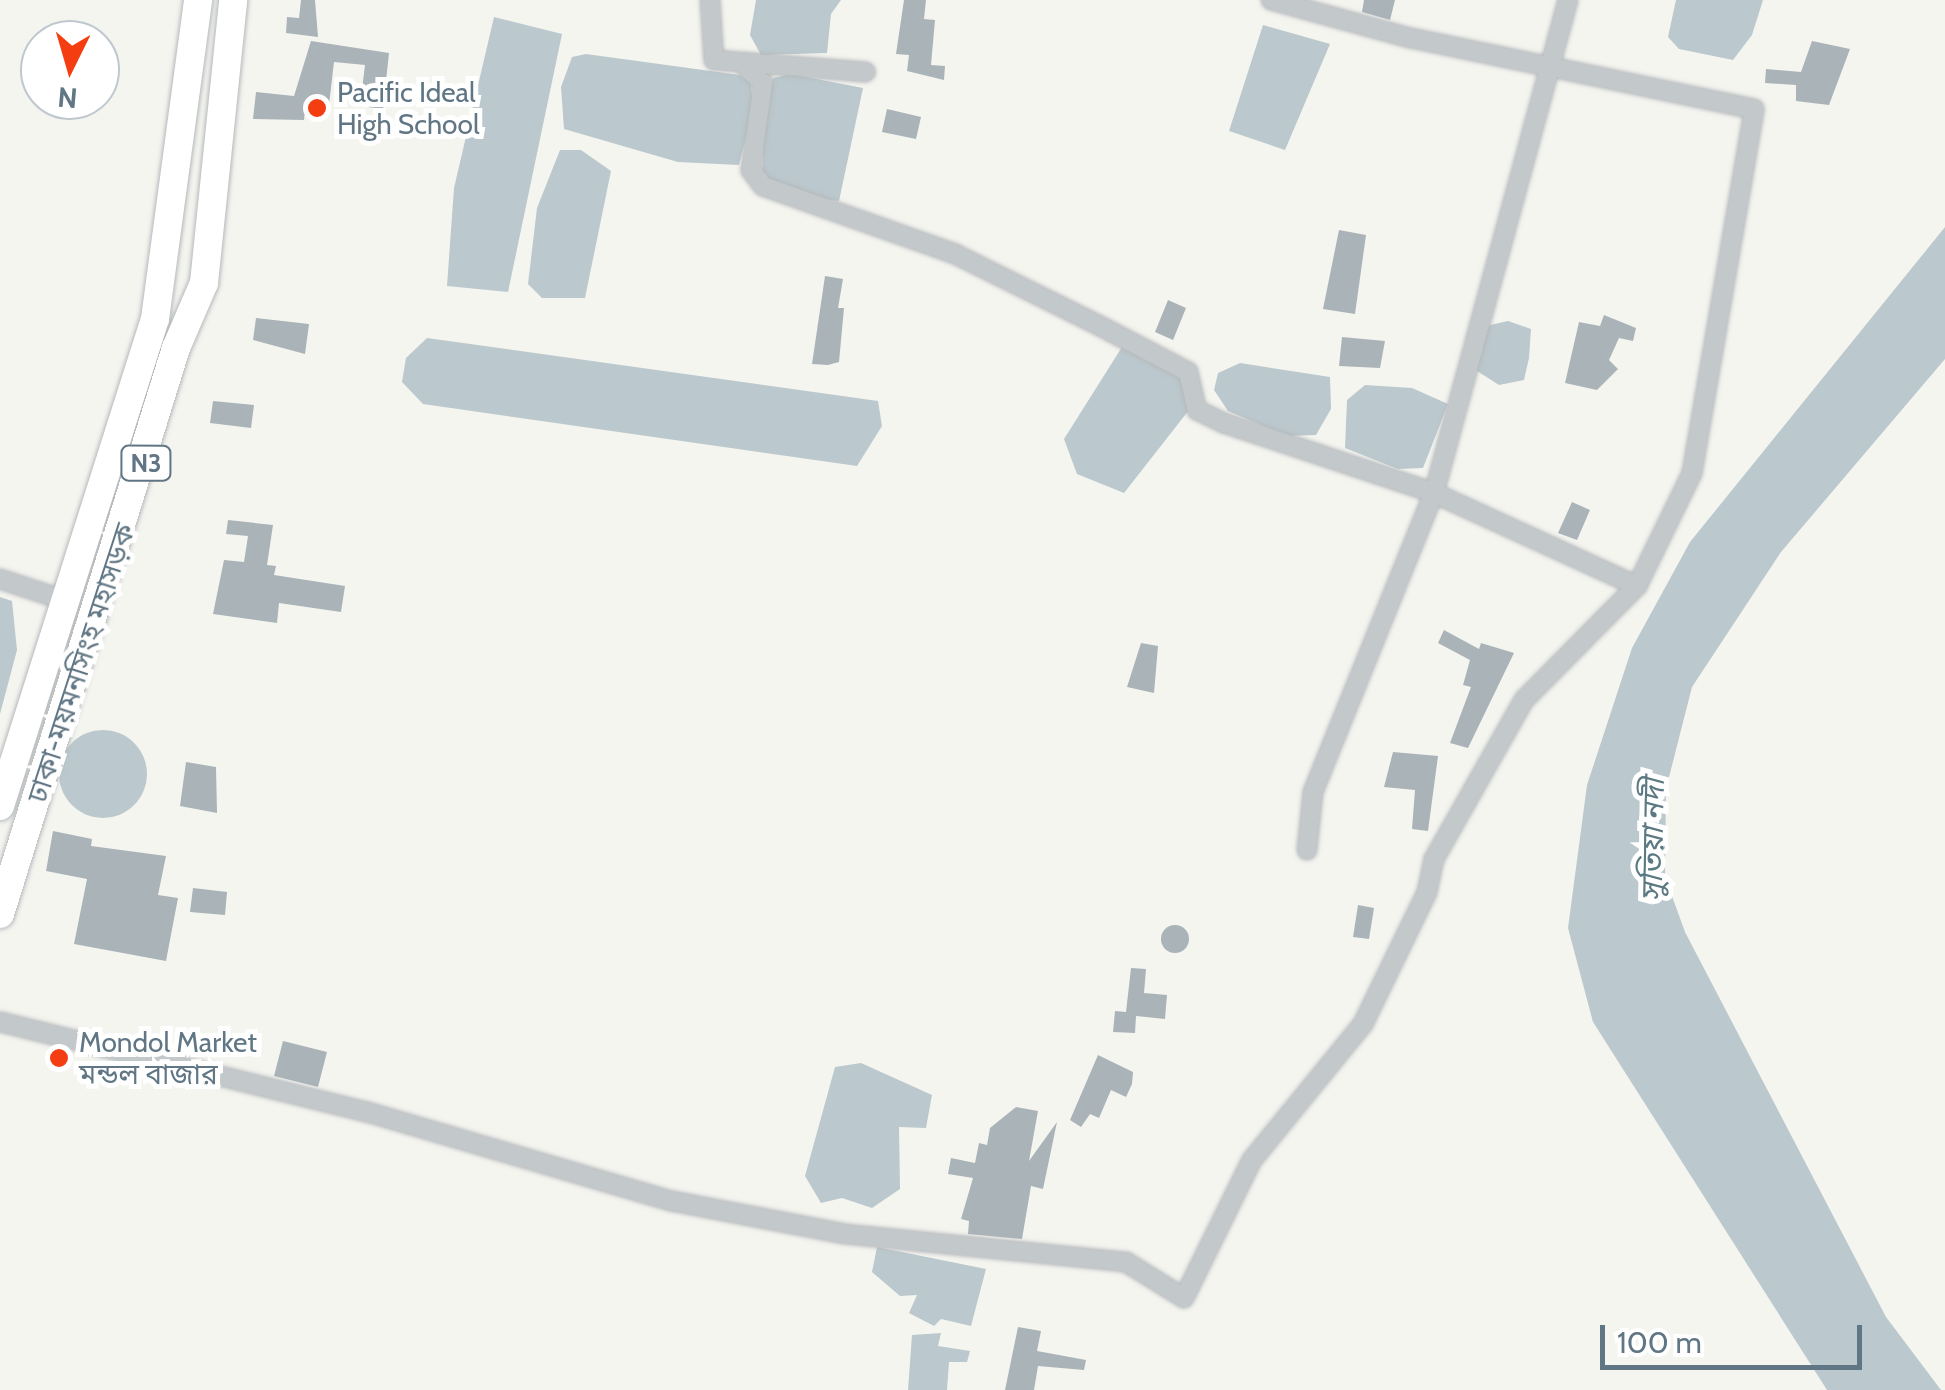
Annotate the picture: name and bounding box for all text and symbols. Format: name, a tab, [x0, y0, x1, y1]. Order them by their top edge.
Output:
north arrow	[20, 20, 120, 120]
place label: Pacific Ideal High School	[337, 75, 480, 141]
text: N	[56, 80, 79, 116]
marker: Pacific Ideal High School	[306, 97, 328, 119]
road number: N3	[118, 443, 174, 483]
street label: ঢাকা-ময়মনসিংহ মহাসড়ক	[20, 519, 142, 807]
water label: সুতিয়া নদী	[1634, 778, 1672, 902]
place label: Mondol Market মন্ডল বাজার	[79, 1025, 257, 1091]
marker: Mondol Market মন্ডল বাজার	[48, 1047, 70, 1069]
scale bar	[1605, 1305, 1868, 1367]
text: 100 m	[1617, 1324, 1702, 1361]

